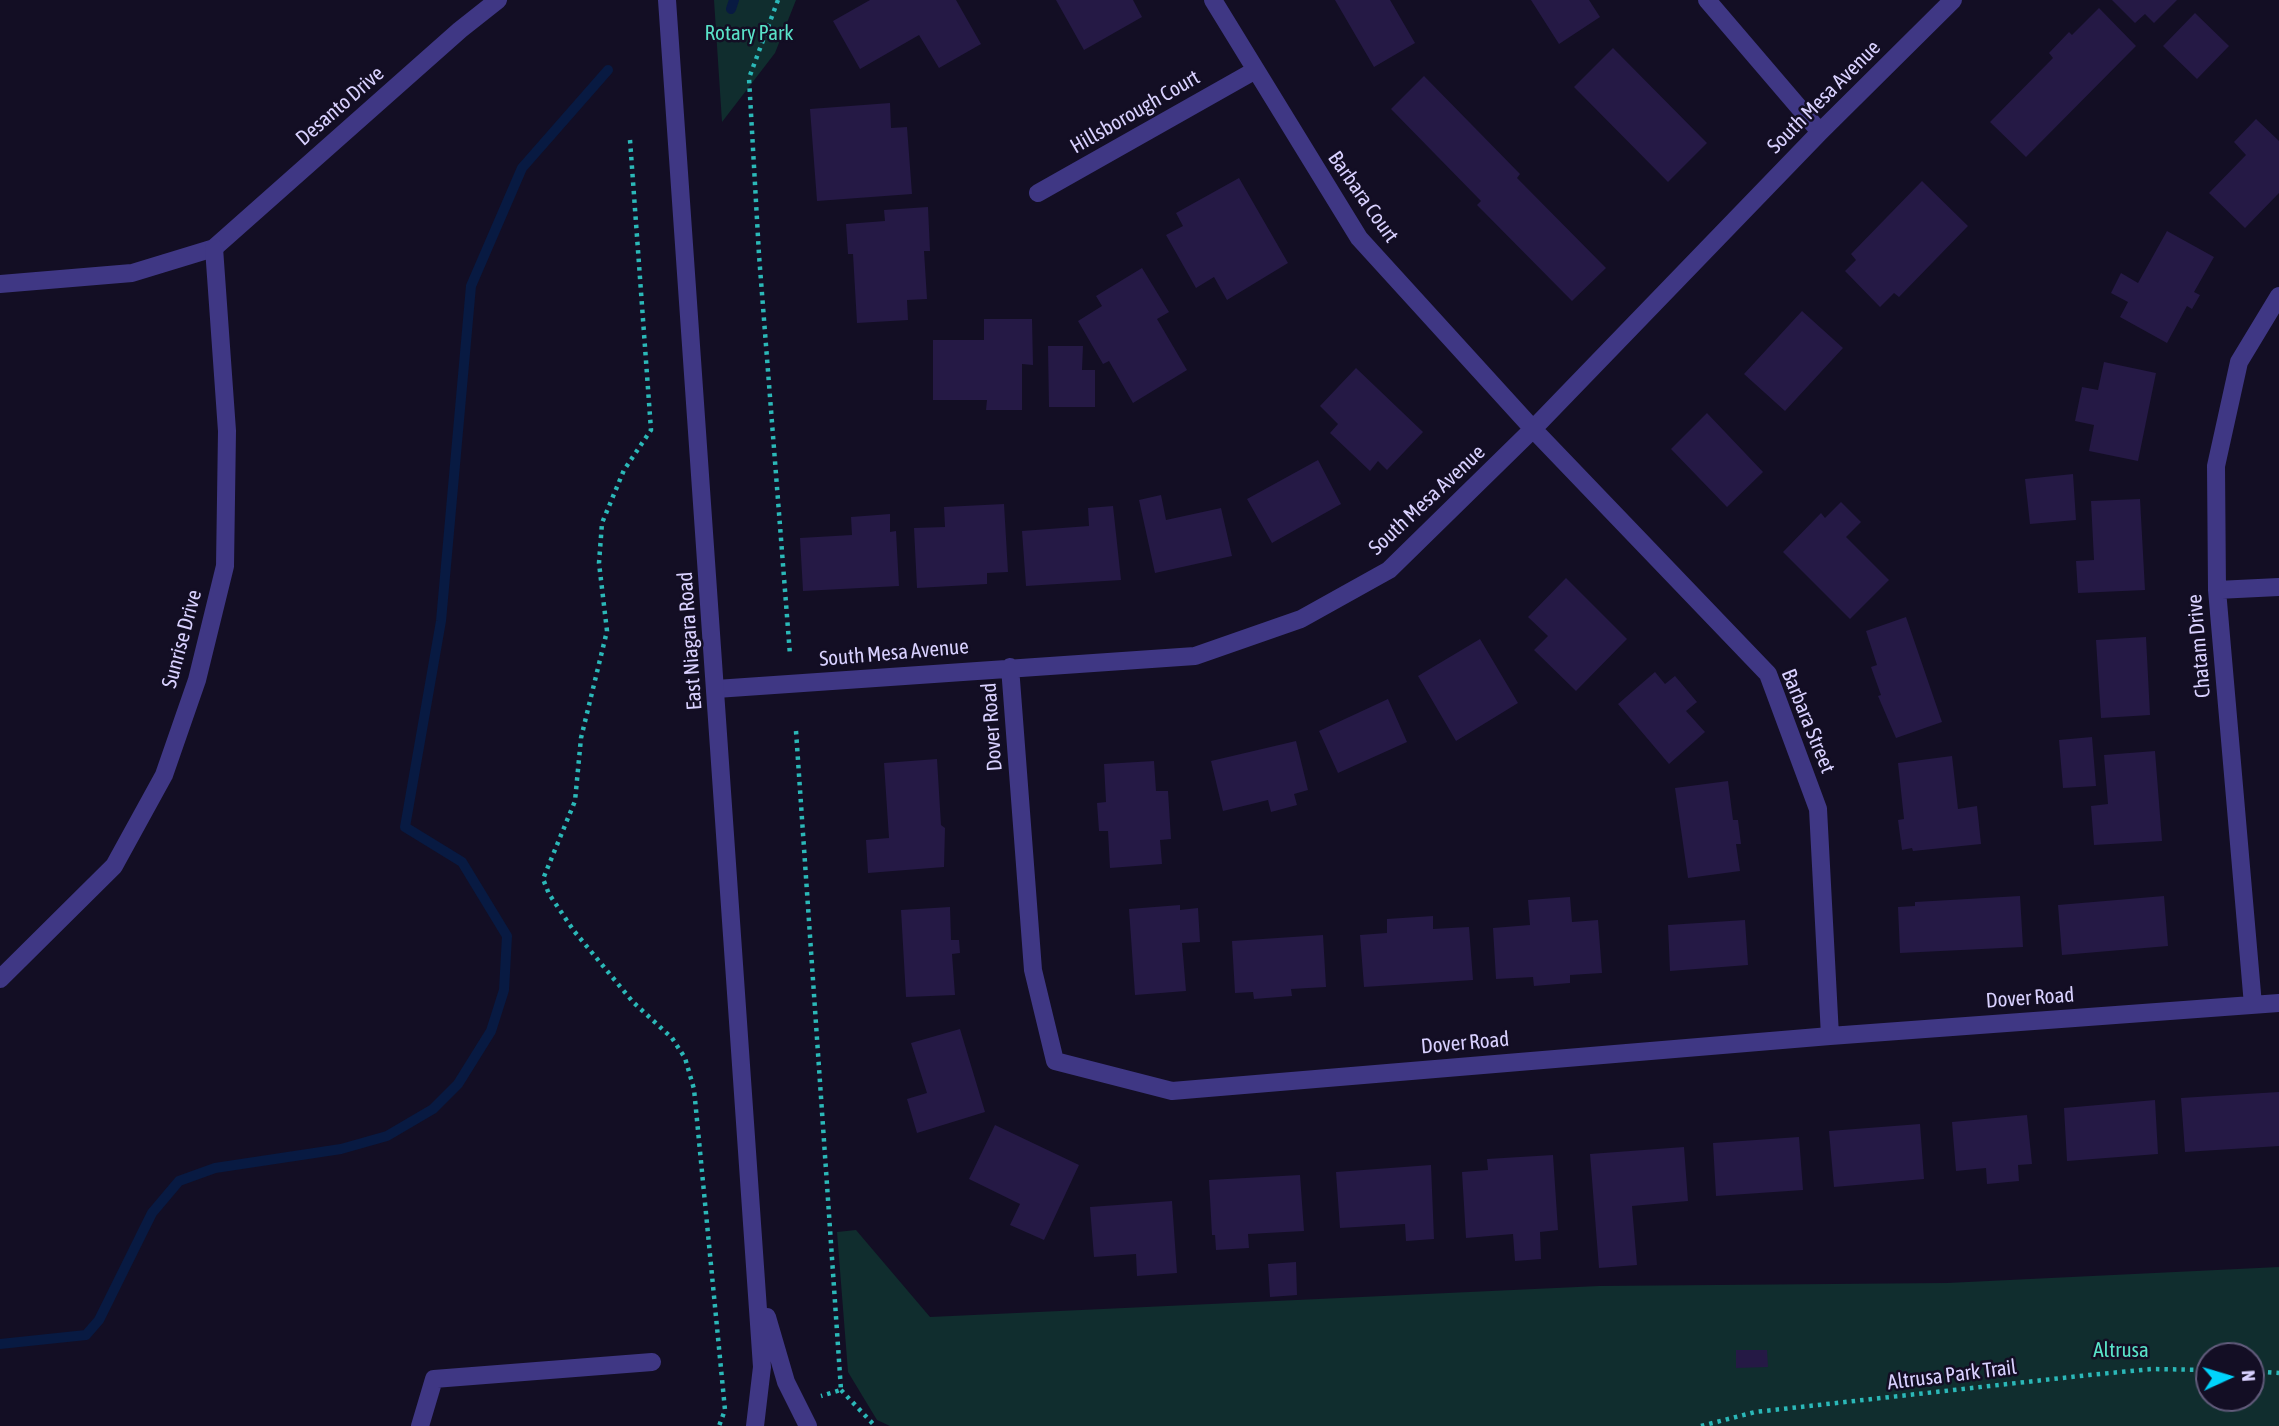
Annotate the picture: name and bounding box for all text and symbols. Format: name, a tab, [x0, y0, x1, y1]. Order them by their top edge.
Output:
park label: Rotary Park	[705, 20, 793, 46]
street label: South Mesa Avenue	[1762, 35, 1886, 159]
street label: Desanto Drive	[291, 61, 389, 151]
street label: Hillsborough Court	[1066, 65, 1204, 159]
street label: Barbara Court	[1322, 147, 1404, 247]
street label: South Mesa Avenue	[1364, 440, 1490, 560]
street label: East Niagara Road	[673, 571, 707, 711]
street label: Sunrise Drive	[157, 587, 207, 691]
street label: Chatam Drive	[2182, 593, 2216, 699]
street label: South Mesa Avenue	[818, 634, 970, 672]
street label: Barbara Street	[1776, 665, 1840, 777]
street label: Dover Road	[976, 682, 1008, 772]
street label: Dover Road	[1985, 982, 2075, 1014]
street label: Dover Road	[1420, 1027, 1510, 1059]
park label: Altrusa	[2093, 1337, 2149, 1363]
north arrow	[2195, 1342, 2265, 1412]
street label: Altrusa Park Trail	[1886, 1355, 2018, 1395]
text: N	[2238, 1369, 2260, 1382]

